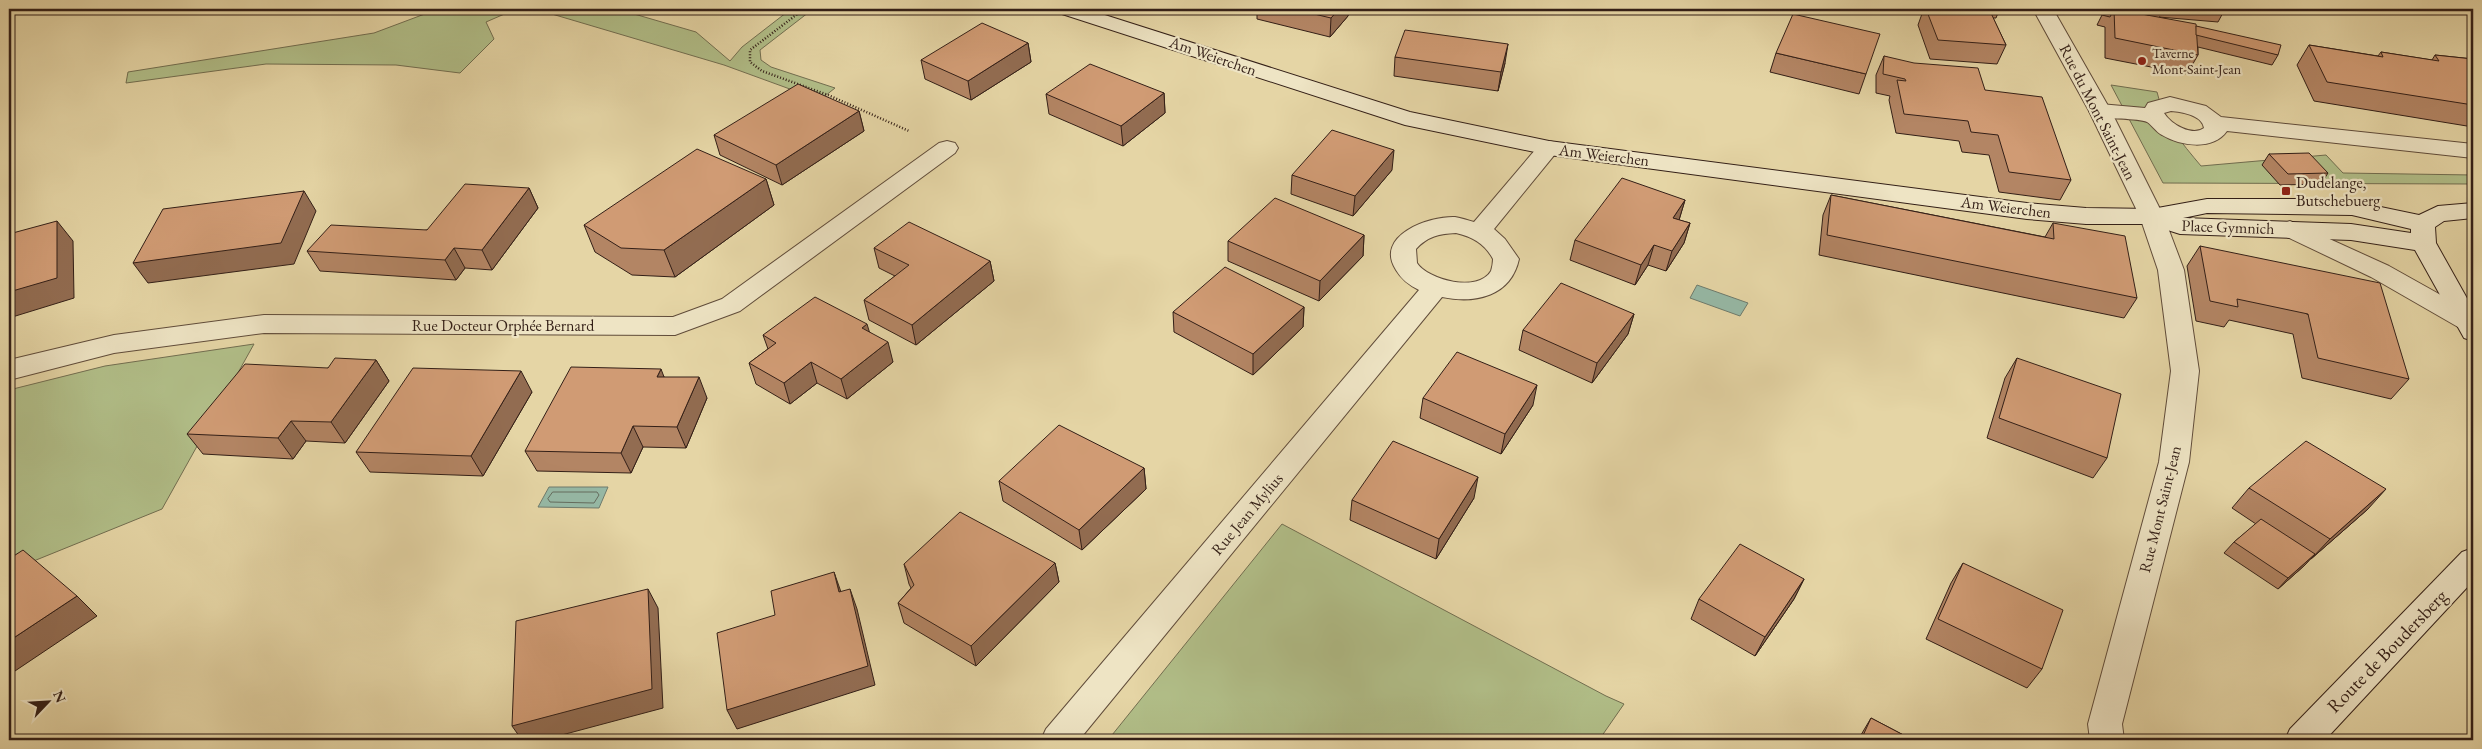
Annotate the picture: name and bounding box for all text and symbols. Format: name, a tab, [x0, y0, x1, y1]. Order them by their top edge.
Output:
street label: Am Weierchen	[1166, 31, 1260, 81]
street label: Rue du Mont Saint-Jean	[2055, 40, 2142, 184]
place label: Taverne Mont-Saint-Jean	[2152, 44, 2242, 78]
marker: Taverne Mont-Saint-Jean	[2136, 55, 2148, 67]
street label: Am Weierchen	[1557, 139, 1651, 171]
place label: Dudelange, Butschebuerg	[2296, 172, 2381, 211]
marker: Dudelange, Butschebuerg	[2280, 185, 2292, 197]
street label: Am Weierchen	[1959, 191, 2053, 223]
street label: Place Gymnich	[2181, 215, 2275, 239]
street label: Rue Docteur Orphée Bernard	[412, 315, 595, 336]
street label: Rue Mont Saint-Jean	[2134, 443, 2186, 575]
street label: Rue Jean Mylius	[1206, 469, 1288, 559]
street label: Route de Boudersberg	[2321, 583, 2453, 718]
north arrow	[22, 676, 72, 726]
text: N	[49, 688, 71, 706]

